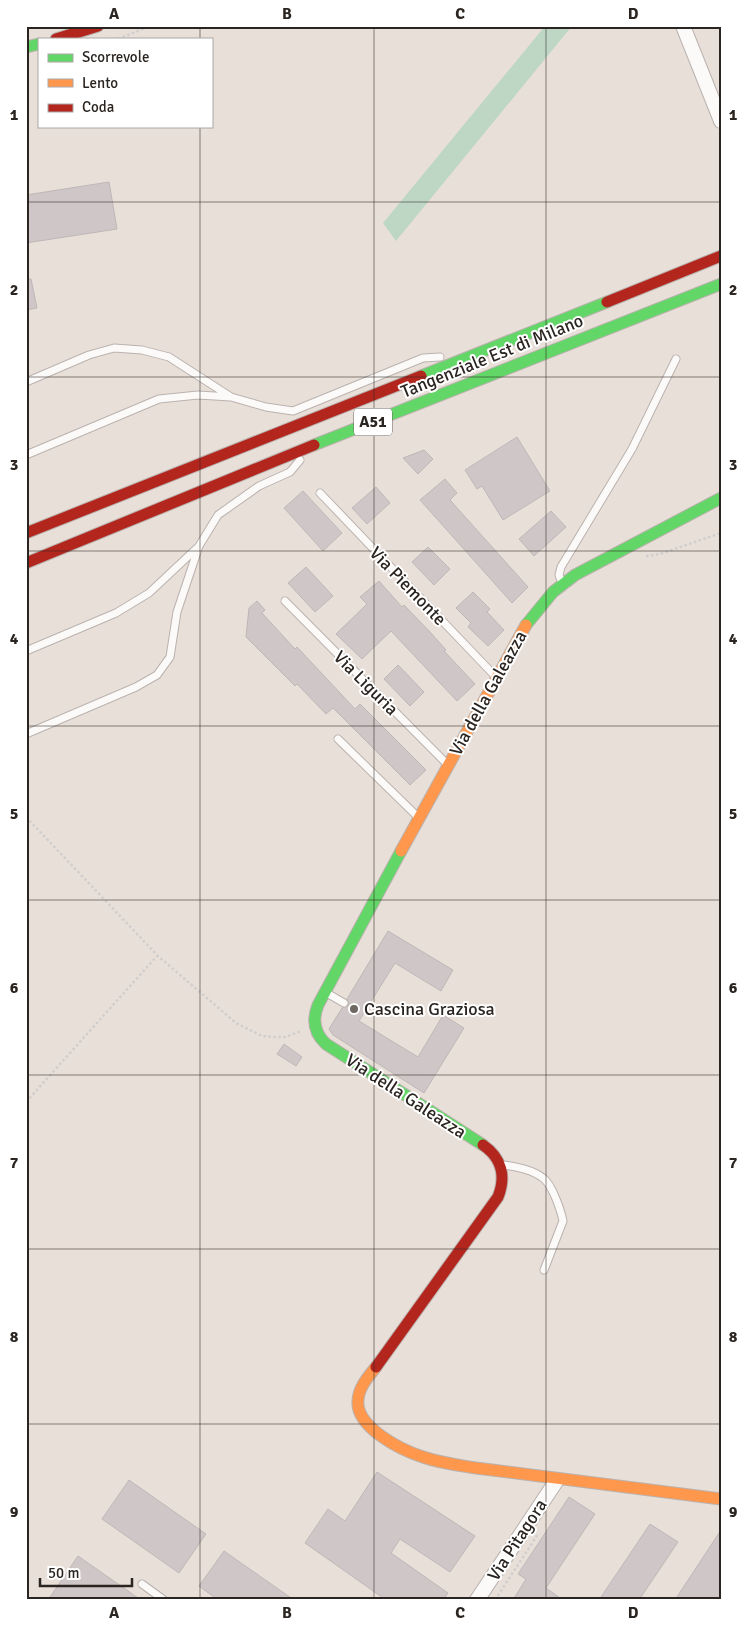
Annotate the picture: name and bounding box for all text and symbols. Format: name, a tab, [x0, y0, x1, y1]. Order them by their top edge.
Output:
text: A	[109, 4, 120, 24]
text: B	[282, 4, 292, 24]
text: C	[455, 4, 465, 24]
text: D	[628, 4, 639, 24]
legend	[38, 38, 212, 128]
text: Scorrevole	[82, 48, 149, 66]
text: Lento	[82, 74, 118, 92]
text: Coda	[82, 98, 114, 116]
text: 1	[10, 105, 19, 125]
text: 1	[729, 105, 738, 125]
text: 2	[10, 280, 18, 300]
text: 2	[729, 280, 737, 300]
street label: Tangenziale Est di Milano	[398, 309, 586, 403]
road number: A51	[354, 408, 392, 436]
text: 3	[10, 455, 18, 475]
text: 3	[729, 455, 737, 475]
street label: Via Piemonte	[365, 542, 451, 630]
street label: Via della Galeazza	[445, 627, 531, 759]
text: 4	[10, 629, 19, 649]
text: 4	[729, 629, 738, 649]
street label: Via Liguria	[329, 646, 403, 720]
text: 5	[10, 804, 18, 824]
text: 5	[729, 804, 737, 824]
text: 6	[10, 978, 19, 998]
text: 6	[729, 978, 738, 998]
place label: Cascina Graziosa	[364, 998, 495, 1020]
marker: Cascina Graziosa	[348, 1003, 360, 1015]
street label: Via della Galeazza	[342, 1049, 470, 1143]
text: 7	[10, 1153, 19, 1173]
text: 7	[729, 1153, 738, 1173]
text: 8	[10, 1327, 19, 1347]
text: 8	[729, 1327, 738, 1347]
street label: Via Pitagora	[482, 1495, 552, 1585]
text: 9	[10, 1502, 19, 1522]
text: 9	[729, 1502, 738, 1522]
scale bar	[40, 1556, 132, 1588]
text: 50 m	[48, 1564, 79, 1582]
text: A	[109, 1603, 120, 1623]
text: B	[282, 1603, 292, 1623]
text: C	[455, 1603, 465, 1623]
text: D	[628, 1603, 639, 1623]

